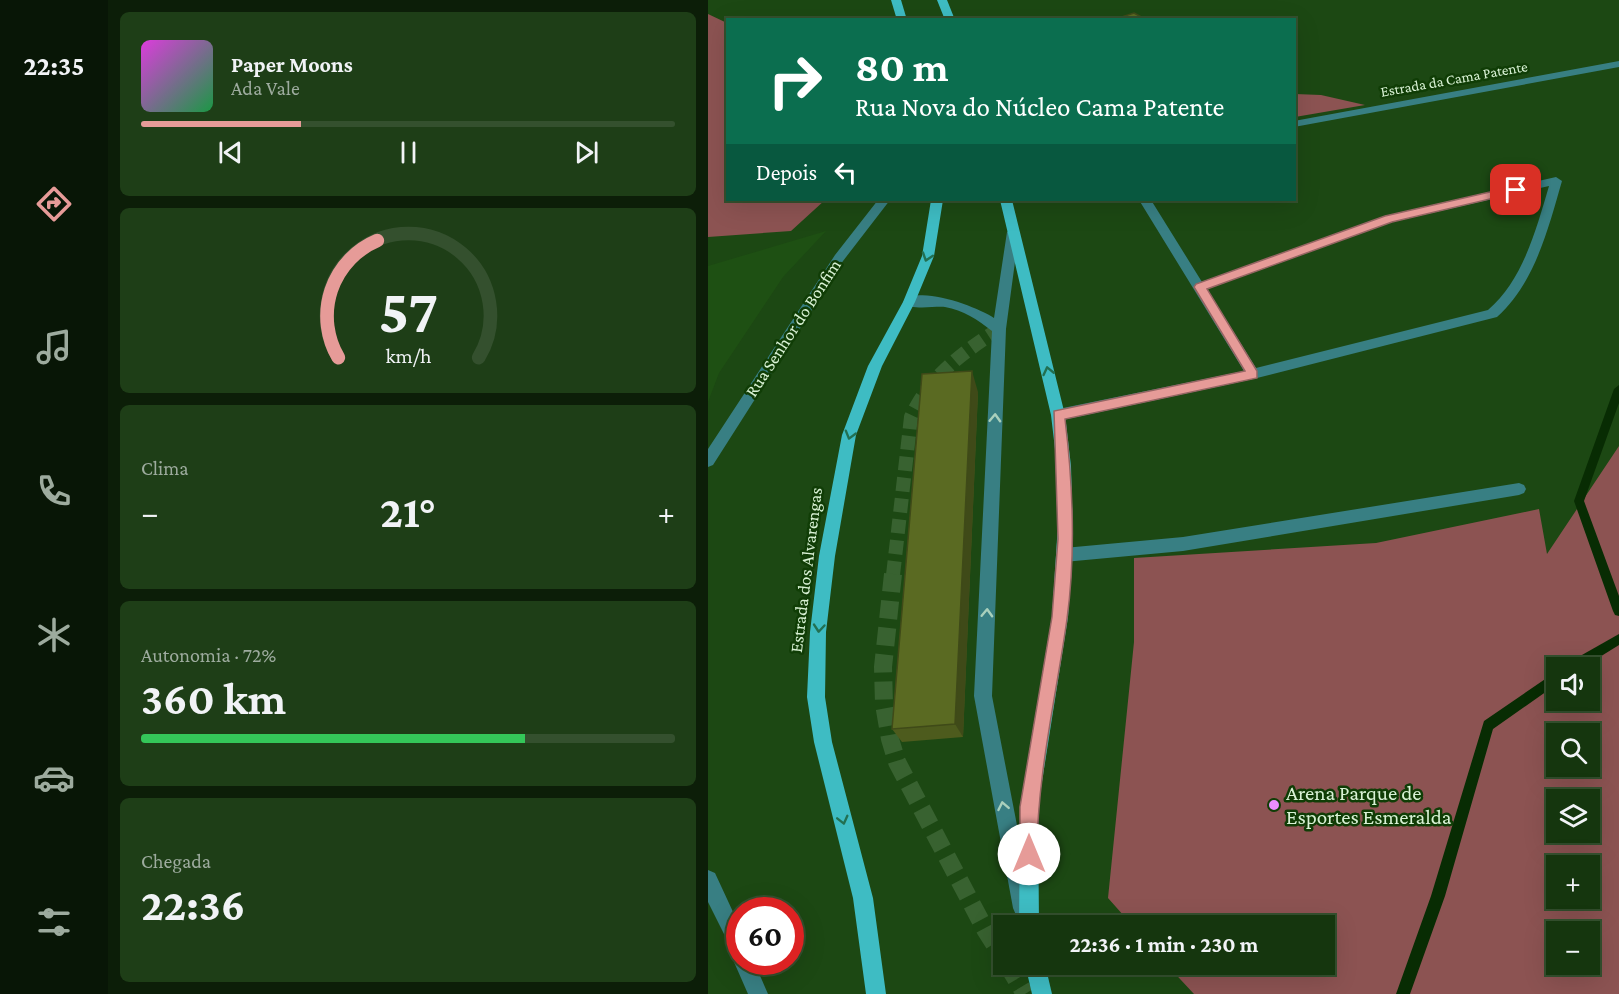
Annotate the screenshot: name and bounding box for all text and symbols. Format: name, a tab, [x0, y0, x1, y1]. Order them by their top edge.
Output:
icon: right	[756, 42, 834, 120]
text: 80 m	[855, 43, 949, 90]
text: 22:35	[23, 51, 85, 81]
text: Paper Moons	[231, 52, 353, 77]
street label: Estrada da Cama Patente	[1379, 58, 1529, 100]
text: Ada Vale	[231, 77, 300, 99]
text: Rua Nova do Núcleo Cama Patente	[855, 92, 1224, 122]
icon: previous	[214, 136, 247, 169]
icon: pause	[392, 136, 425, 169]
icon: next	[570, 136, 603, 169]
icon: left	[829, 156, 862, 189]
text: Depois	[756, 160, 817, 185]
pin	[1490, 164, 1541, 215]
icon: arrive	[1499, 173, 1532, 206]
icon: directions	[33, 183, 75, 225]
one-way arrow	[921, 251, 934, 262]
street label: Rua Senhor do Bonfim	[741, 255, 845, 400]
text: 57	[378, 276, 438, 345]
icon: music	[33, 326, 75, 368]
text: km/h	[385, 344, 432, 368]
one-way arrow	[1043, 366, 1056, 376]
one-way arrow	[989, 414, 1002, 423]
one-way arrow	[845, 430, 857, 440]
text: Clima	[141, 457, 189, 479]
icon: phone	[33, 470, 75, 512]
street label: Estrada dos Alvarengas	[786, 486, 826, 654]
text: 21°	[380, 487, 436, 537]
text: −	[141, 494, 158, 531]
text: +	[658, 494, 675, 531]
one-way arrow	[980, 609, 993, 618]
icon: climate	[33, 614, 75, 656]
one-way arrow	[813, 623, 826, 632]
text: Autonomia · 72%	[141, 644, 276, 666]
map controls	[1546, 657, 1600, 975]
button: sound	[1546, 657, 1600, 711]
text: 360 km	[141, 674, 286, 724]
button: search	[1546, 723, 1600, 777]
icon: car	[33, 757, 75, 799]
place label: Arena Parque de Esportes Esmeralda	[1286, 781, 1452, 829]
button: layers	[1546, 789, 1600, 843]
marker: Arena Parque de Esportes Esmeralda	[1267, 798, 1281, 812]
one-way arrow	[997, 802, 1010, 812]
one-way arrow	[835, 815, 848, 825]
position arrow	[997, 822, 1061, 886]
text: Chegada	[141, 850, 211, 872]
button: +	[1546, 855, 1600, 909]
text: 22:36	[141, 880, 245, 930]
speed limit sign: 60	[726, 897, 804, 975]
icon: filters	[33, 901, 75, 943]
button: −	[1546, 921, 1600, 975]
text: 22:36 · 1 min · 230 m	[1069, 932, 1259, 957]

